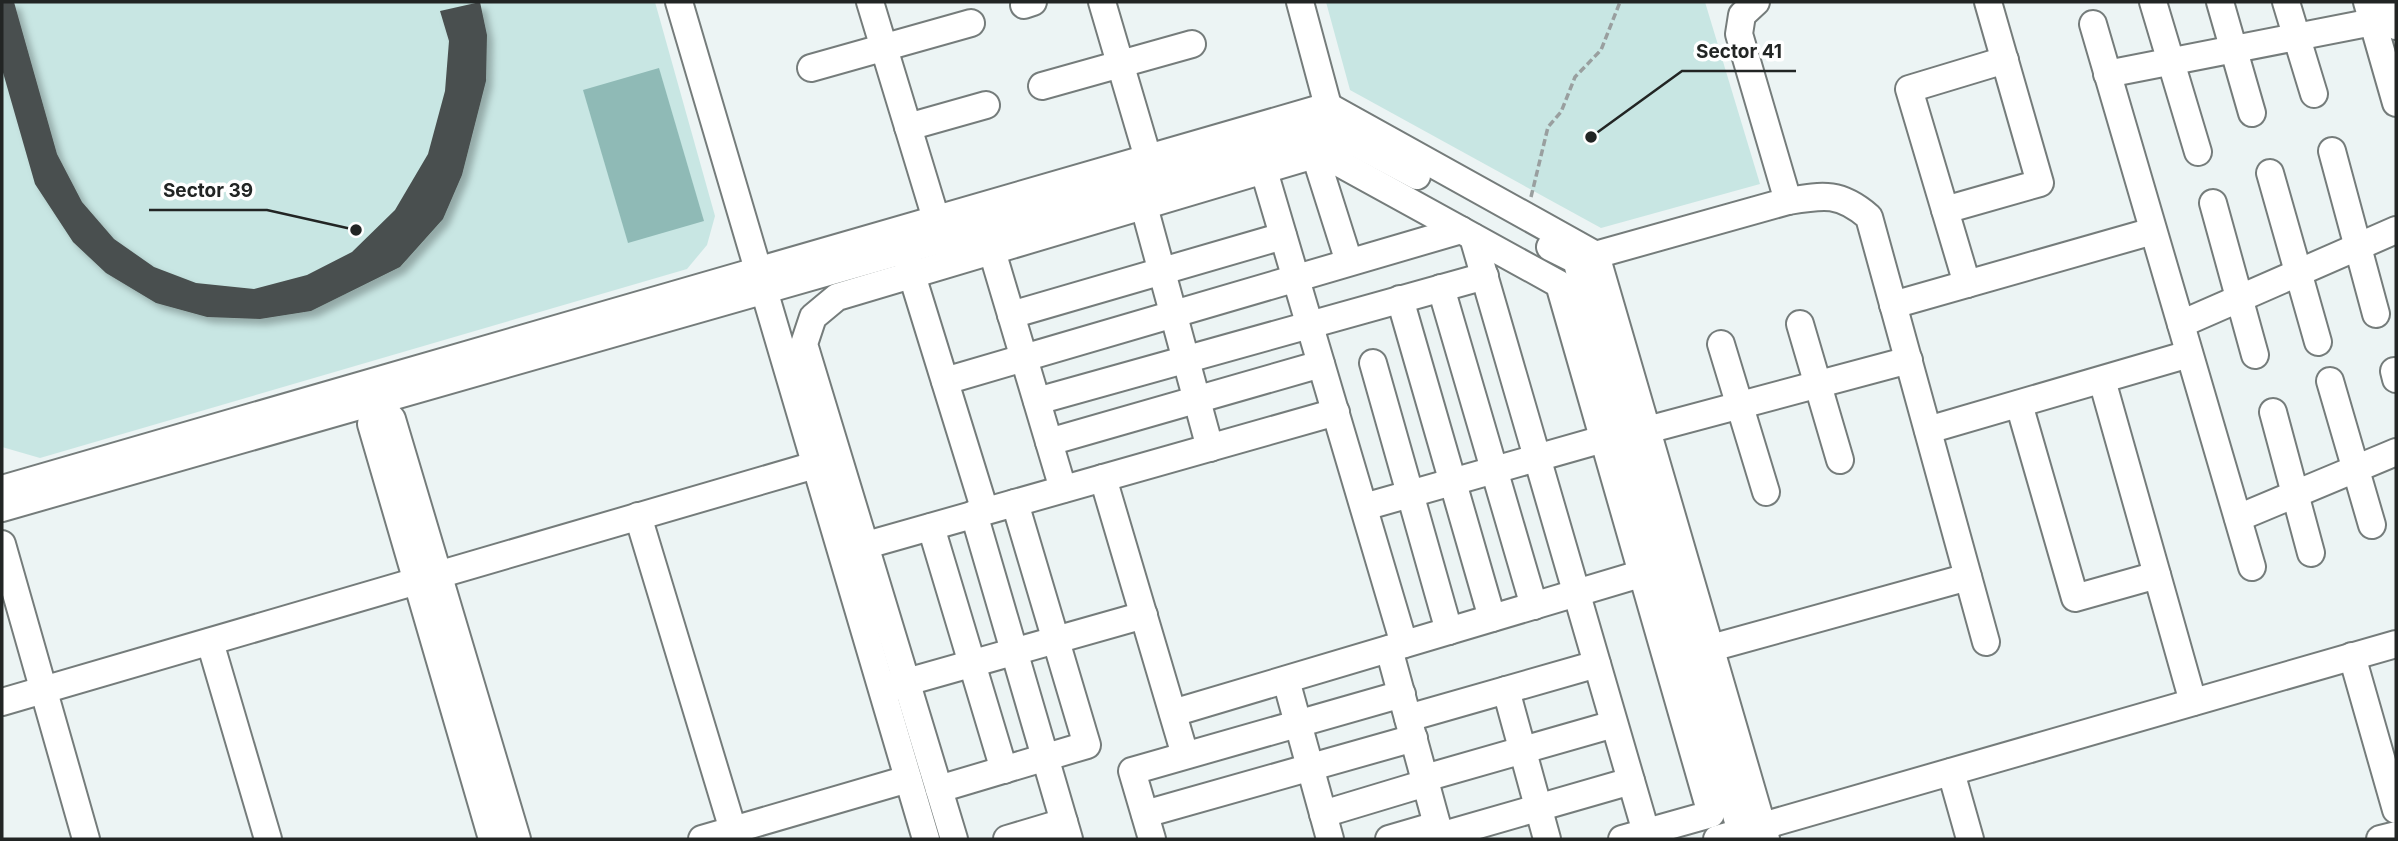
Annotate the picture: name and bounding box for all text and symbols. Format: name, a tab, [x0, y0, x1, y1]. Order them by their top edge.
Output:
callout: Sector 41	[1682, 31, 1796, 71]
text: Sector 41	[1696, 40, 1782, 63]
callout: Sector 39	[149, 170, 267, 210]
text: Sector 39	[163, 179, 253, 202]

